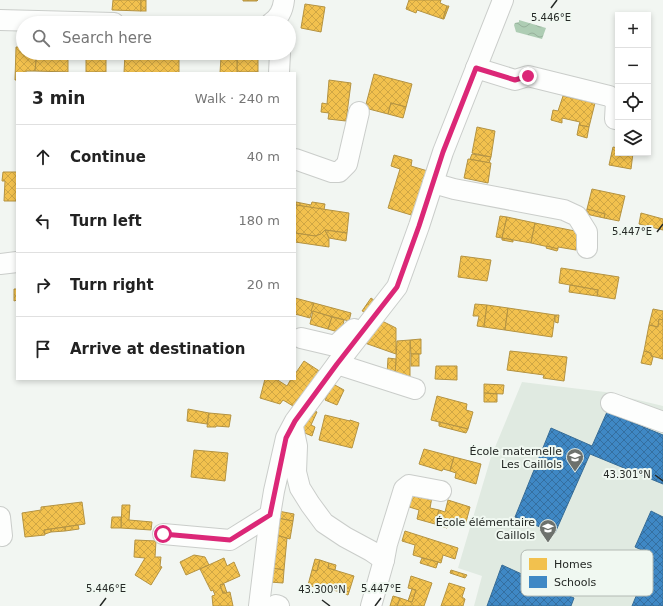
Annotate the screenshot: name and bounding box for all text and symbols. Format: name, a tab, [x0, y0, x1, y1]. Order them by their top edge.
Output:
text: 5.446°E	[531, 12, 571, 23]
map controls	[615, 12, 651, 156]
button: +	[615, 12, 651, 48]
search box	[16, 16, 296, 60]
icon: search	[30, 27, 52, 49]
text: Search here	[62, 29, 152, 47]
button: −	[615, 48, 651, 84]
route end	[519, 67, 537, 85]
button: locate	[615, 84, 651, 120]
text: 3 min	[32, 88, 85, 108]
text: Walk · 240 m	[195, 91, 280, 106]
button: layers	[615, 120, 651, 156]
icon: ahead	[32, 146, 54, 168]
text: Continue	[70, 148, 146, 166]
text: 40 m	[247, 149, 280, 164]
icon: left	[32, 210, 54, 232]
text: Turn left	[70, 212, 142, 230]
text: 180 m	[238, 213, 280, 228]
text: 5.447°E	[612, 226, 652, 237]
icon: right	[32, 274, 54, 296]
text: Turn right	[70, 276, 154, 294]
text: 20 m	[247, 277, 280, 292]
icon: arrive	[32, 338, 54, 360]
text: Arrive at destination	[70, 340, 245, 358]
place label: École maternelle Les Caillols	[469, 445, 562, 471]
school or university icon: École maternelle Les Caillols	[565, 447, 585, 472]
text: 43.301°N	[603, 469, 651, 480]
place label: École élémentaire Caillols	[436, 516, 535, 542]
school or university icon: École élémentaire Caillols	[538, 518, 558, 543]
route start	[154, 525, 172, 543]
legend	[521, 550, 653, 596]
text: Homes	[554, 558, 592, 571]
text: Schools	[554, 576, 597, 589]
text: 5.446°E	[86, 583, 126, 594]
text: 5.447°E	[361, 583, 401, 594]
text: 43.300°N	[298, 584, 346, 595]

